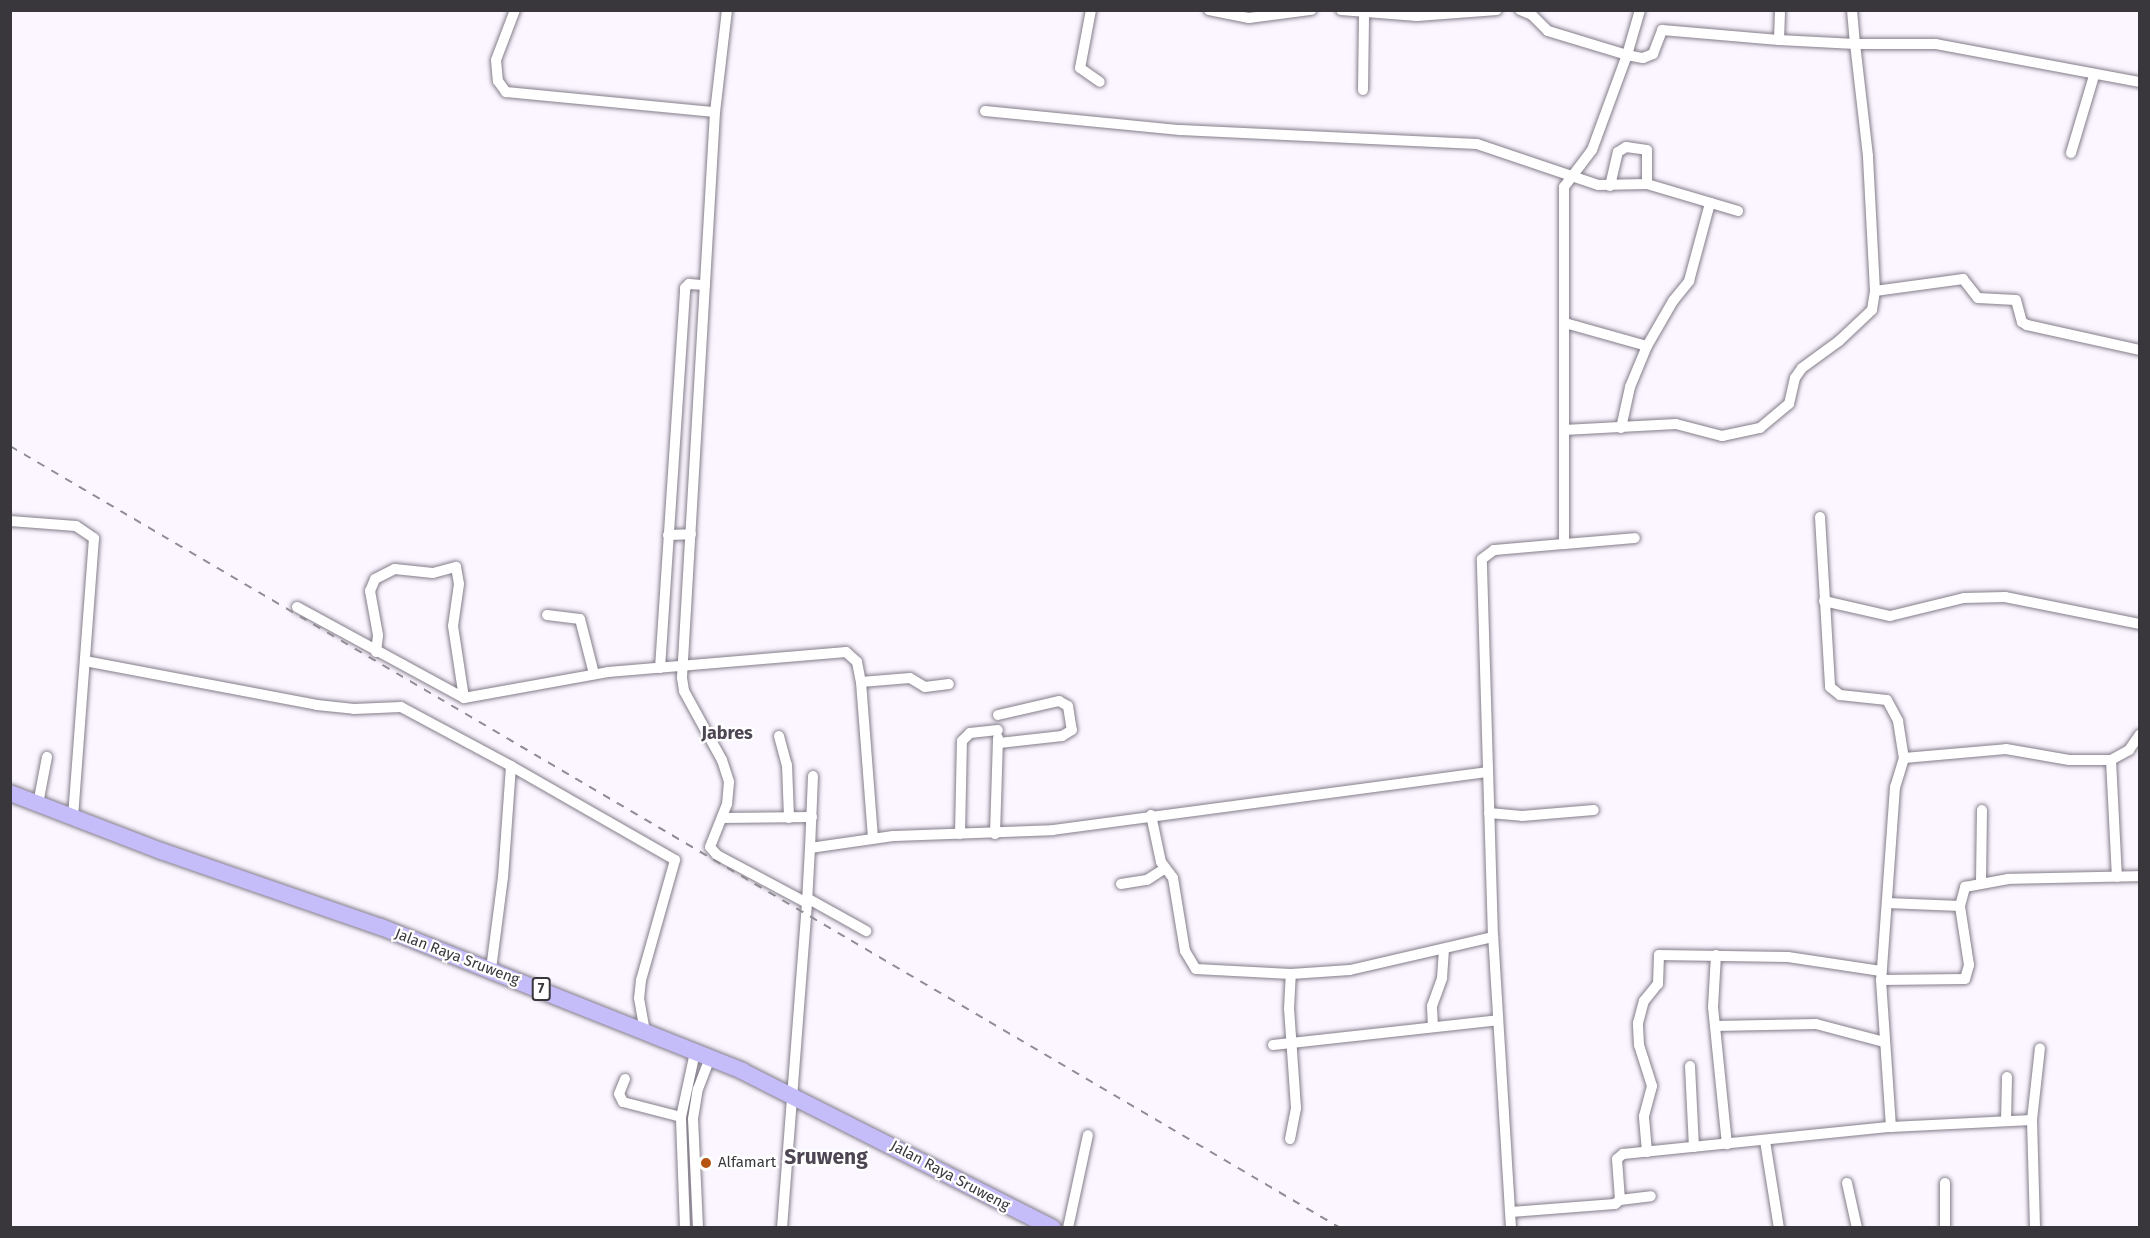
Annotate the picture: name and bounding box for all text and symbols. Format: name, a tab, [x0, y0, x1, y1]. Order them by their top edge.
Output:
district label: Jabres	[701, 722, 753, 744]
street label: Jalan Raya Sruweng	[392, 925, 522, 989]
road number: 7	[530, 978, 552, 1000]
street label: Jalan Raya Sruweng	[887, 1137, 1013, 1215]
district label: Sruweng	[784, 1144, 868, 1170]
place label: Alfamart	[718, 1154, 776, 1172]
marker: Alfamart	[699, 1156, 713, 1170]

